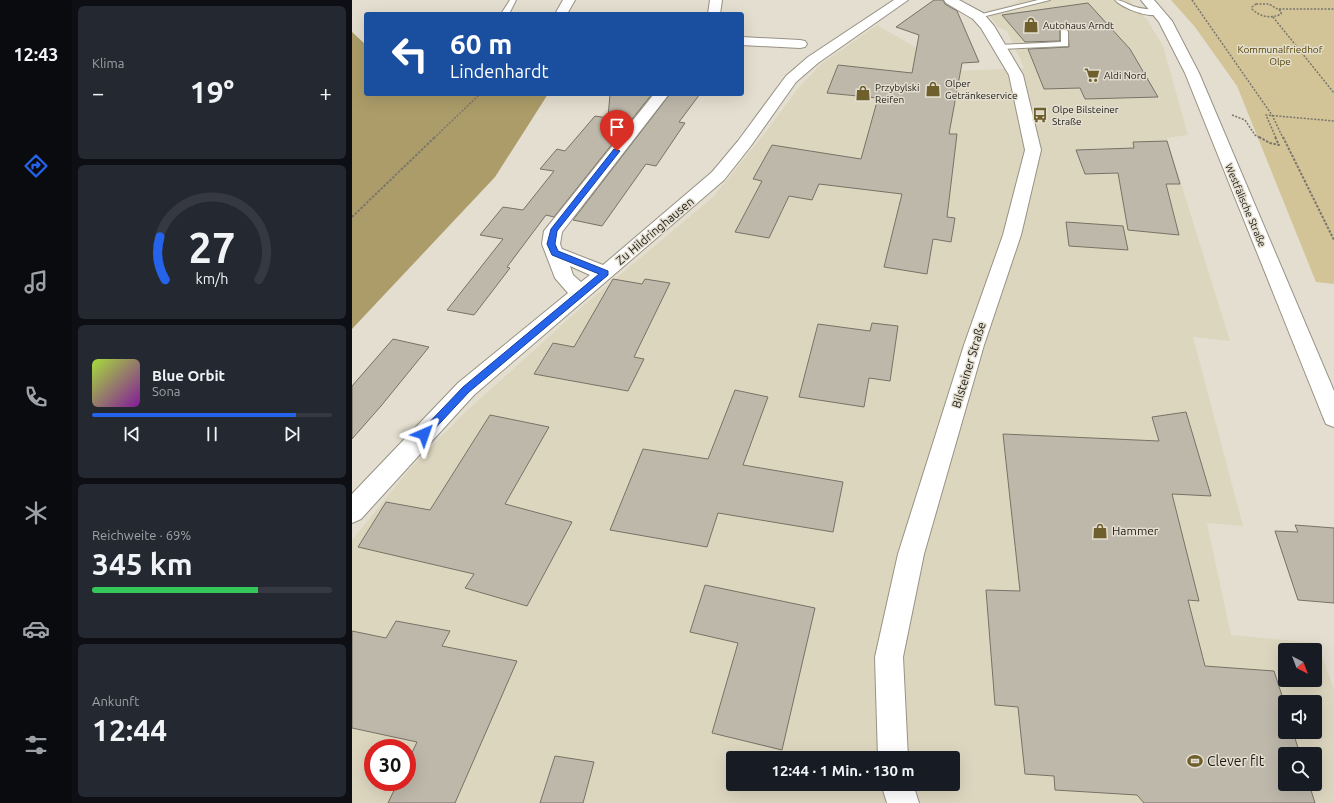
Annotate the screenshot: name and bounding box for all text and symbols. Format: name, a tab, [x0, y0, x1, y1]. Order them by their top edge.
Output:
shop icon: Autohaus Arndt	[1022, 16, 1040, 34]
place label: Autohaus Arndt	[1043, 20, 1114, 31]
icon: left	[384, 28, 436, 80]
text: 60 m	[450, 28, 512, 59]
text: 12:43	[13, 44, 59, 64]
park label: Kommunalfriedhof Olpe	[1237, 44, 1323, 67]
text: Klima	[92, 56, 124, 70]
text: Lindenhardt	[450, 61, 549, 81]
supermarket icon: Aldi Nord	[1083, 66, 1101, 84]
place label: Aldi Nord	[1104, 70, 1146, 81]
text: 19°	[190, 75, 234, 109]
place label: Olper Getränkeservice	[945, 78, 1017, 101]
text: −	[92, 80, 104, 105]
text: +	[320, 80, 332, 105]
shop icon: Olper Getränkeservice	[924, 80, 942, 98]
place label: Przybylski Reifen	[875, 82, 919, 105]
shop icon: Przybylski Reifen	[854, 84, 872, 102]
place label: Olpe Bilsteiner Straße	[1052, 104, 1119, 127]
bus stop icon: Olpe Bilsteiner Straße	[1031, 106, 1049, 124]
pin	[600, 110, 634, 151]
icon: arrive	[606, 116, 628, 138]
icon: directions	[22, 152, 50, 180]
street label: Westfälische Straße	[1223, 162, 1268, 248]
street label: Zu Hildringhausen	[613, 194, 696, 267]
text: 27	[189, 224, 235, 271]
icon: music	[22, 268, 50, 296]
text: km/h	[196, 271, 228, 287]
street label: Bilsteiner Straße	[949, 320, 988, 410]
text: Blue Orbit	[152, 367, 225, 384]
icon: phone	[22, 383, 50, 411]
text: Sona	[152, 384, 181, 398]
position arrow	[403, 413, 445, 455]
icon: previous	[121, 423, 143, 445]
icon: pause	[201, 423, 223, 445]
icon: next	[281, 423, 303, 445]
icon: climate	[22, 499, 50, 527]
shop icon: Hammer	[1091, 522, 1109, 540]
place label: Hammer	[1112, 524, 1159, 537]
text: Reichweite · 69%	[92, 528, 191, 542]
text: 345 km	[92, 547, 193, 581]
icon: car	[22, 615, 50, 643]
north arrow	[1278, 643, 1322, 687]
map controls	[1278, 643, 1322, 791]
text: Ankunft	[92, 694, 139, 708]
button: sound	[1278, 695, 1322, 739]
text: 12:44	[92, 713, 167, 747]
icon: filters	[22, 731, 50, 759]
speed limit sign: 30	[364, 739, 416, 791]
button: search	[1278, 747, 1322, 791]
sports icon: Clever fit	[1186, 752, 1204, 770]
place label: Clever fit	[1207, 753, 1265, 769]
text: 12:44 · 1 Min. · 130 m	[772, 762, 915, 779]

